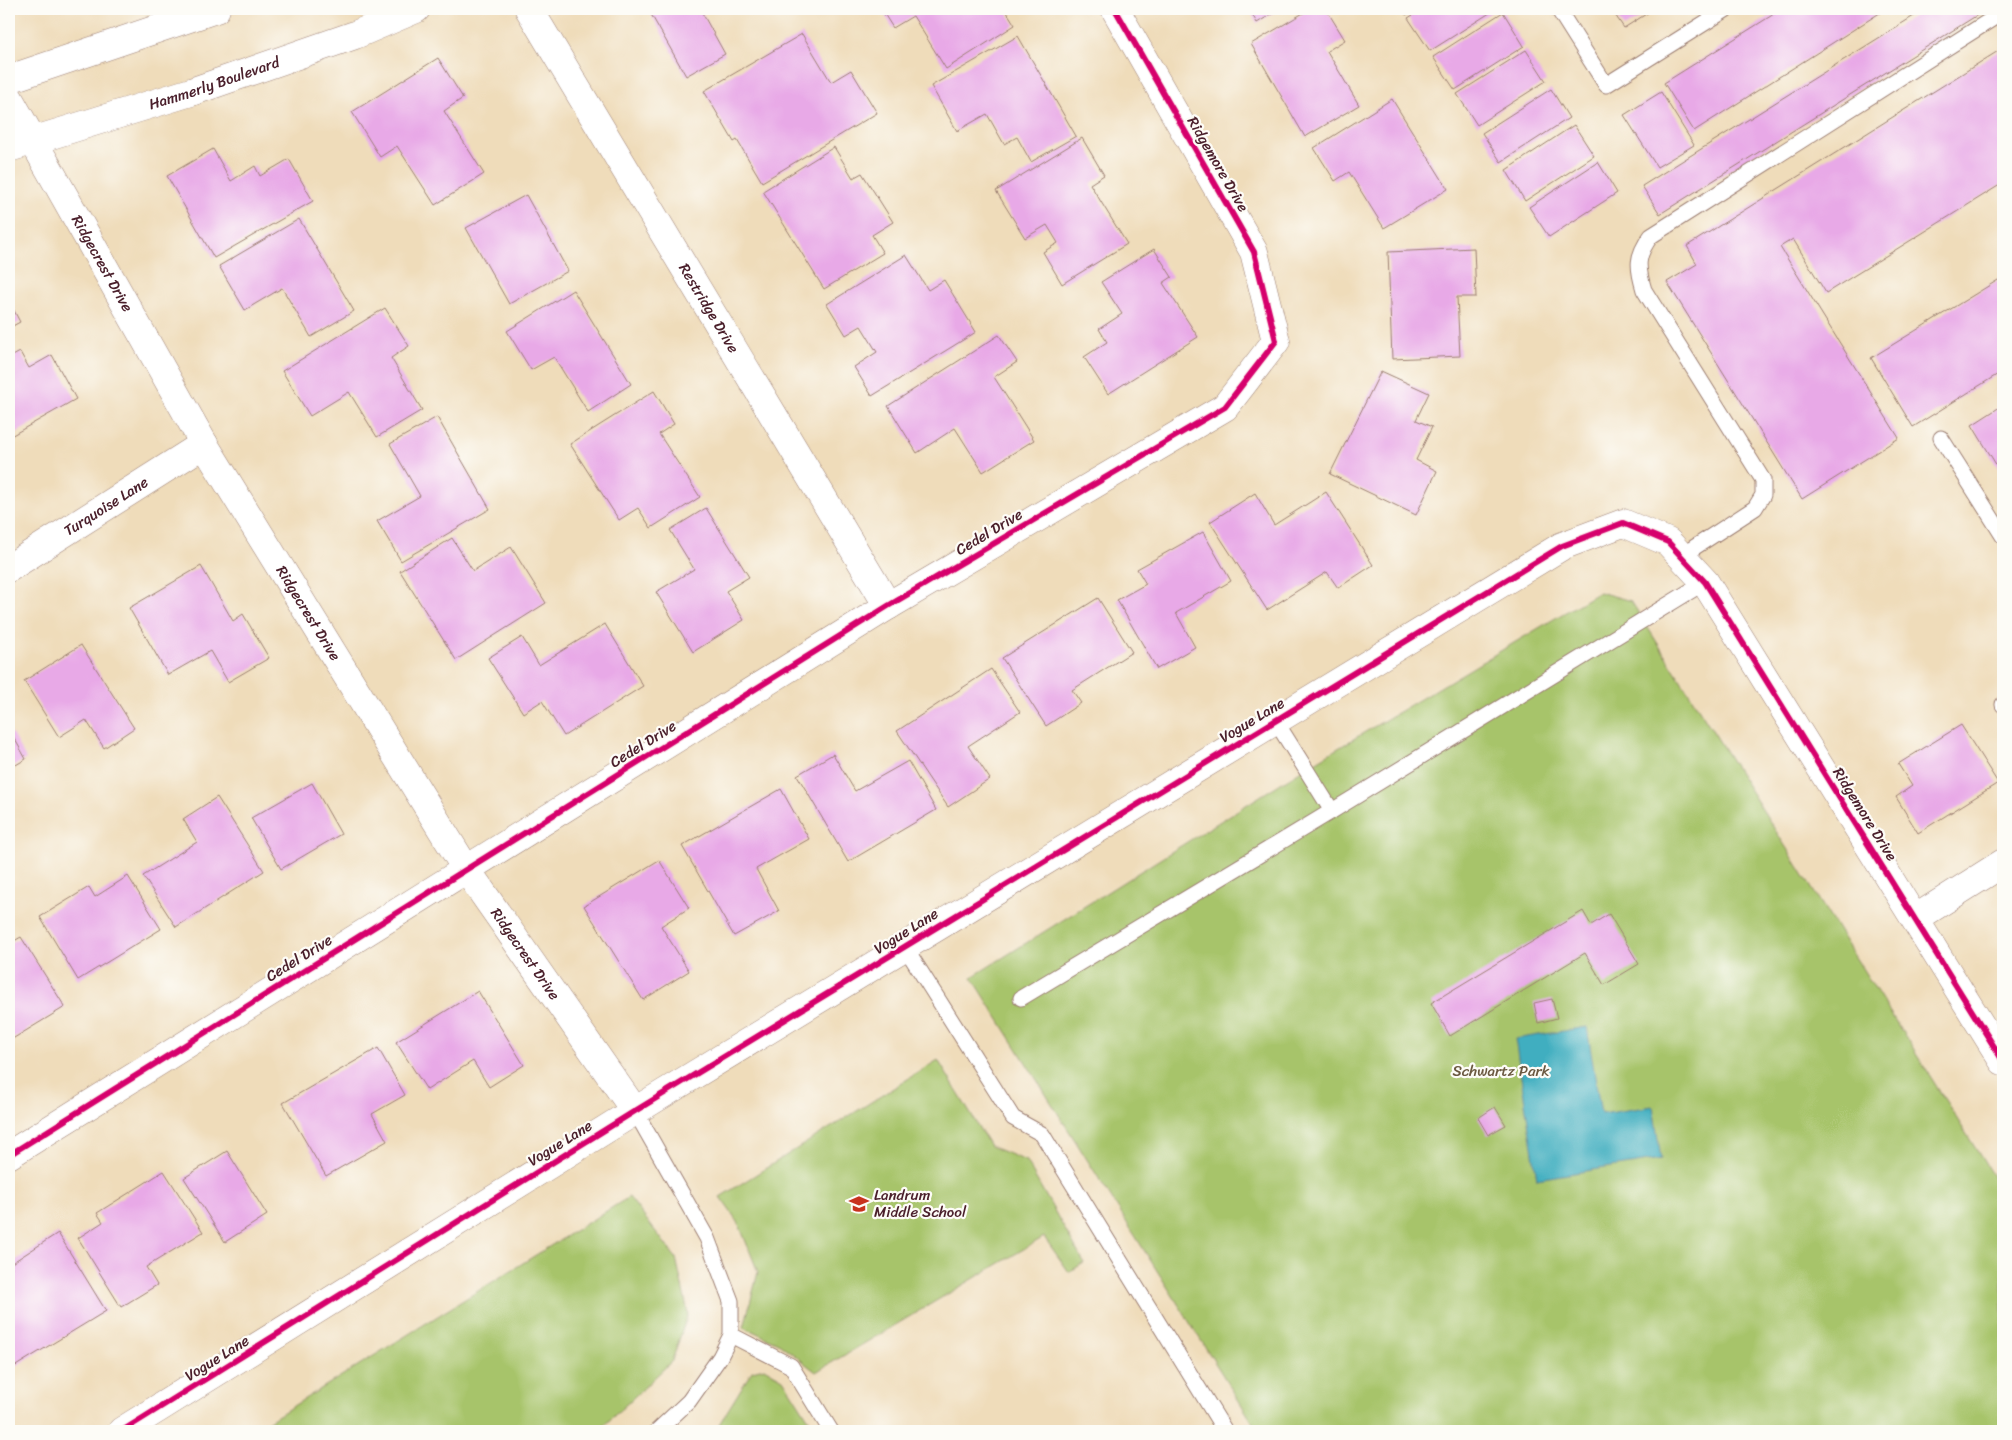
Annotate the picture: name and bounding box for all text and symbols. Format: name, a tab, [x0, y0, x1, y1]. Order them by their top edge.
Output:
street label: Hammerly Boulevard	[145, 49, 284, 117]
street label: Ridgemore Drive	[1180, 111, 1256, 217]
street label: Ridgecrest Drive	[64, 210, 140, 317]
street label: Restridge Drive	[672, 258, 746, 358]
street label: Turquoise Lane	[58, 469, 154, 543]
street label: Cedel Drive	[950, 501, 1028, 562]
street label: Ridgecrest Drive	[269, 560, 348, 666]
street label: Vogue Lane	[1214, 690, 1290, 750]
street label: Cedel Drive	[604, 713, 682, 775]
street label: Ridgemore Drive	[1826, 762, 1904, 866]
street label: Vogue Lane	[868, 901, 944, 961]
street label: Ridgecrest Drive	[484, 902, 567, 1006]
street label: Cedel Drive	[260, 927, 338, 989]
park label: Schwartz Park	[1452, 1058, 1550, 1084]
street label: Vogue Lane	[522, 1113, 598, 1173]
place label: Landrum Middle School	[874, 1182, 967, 1225]
school or university icon: Landrum Middle School	[848, 1193, 870, 1215]
street label: Vogue Lane	[179, 1328, 255, 1388]

